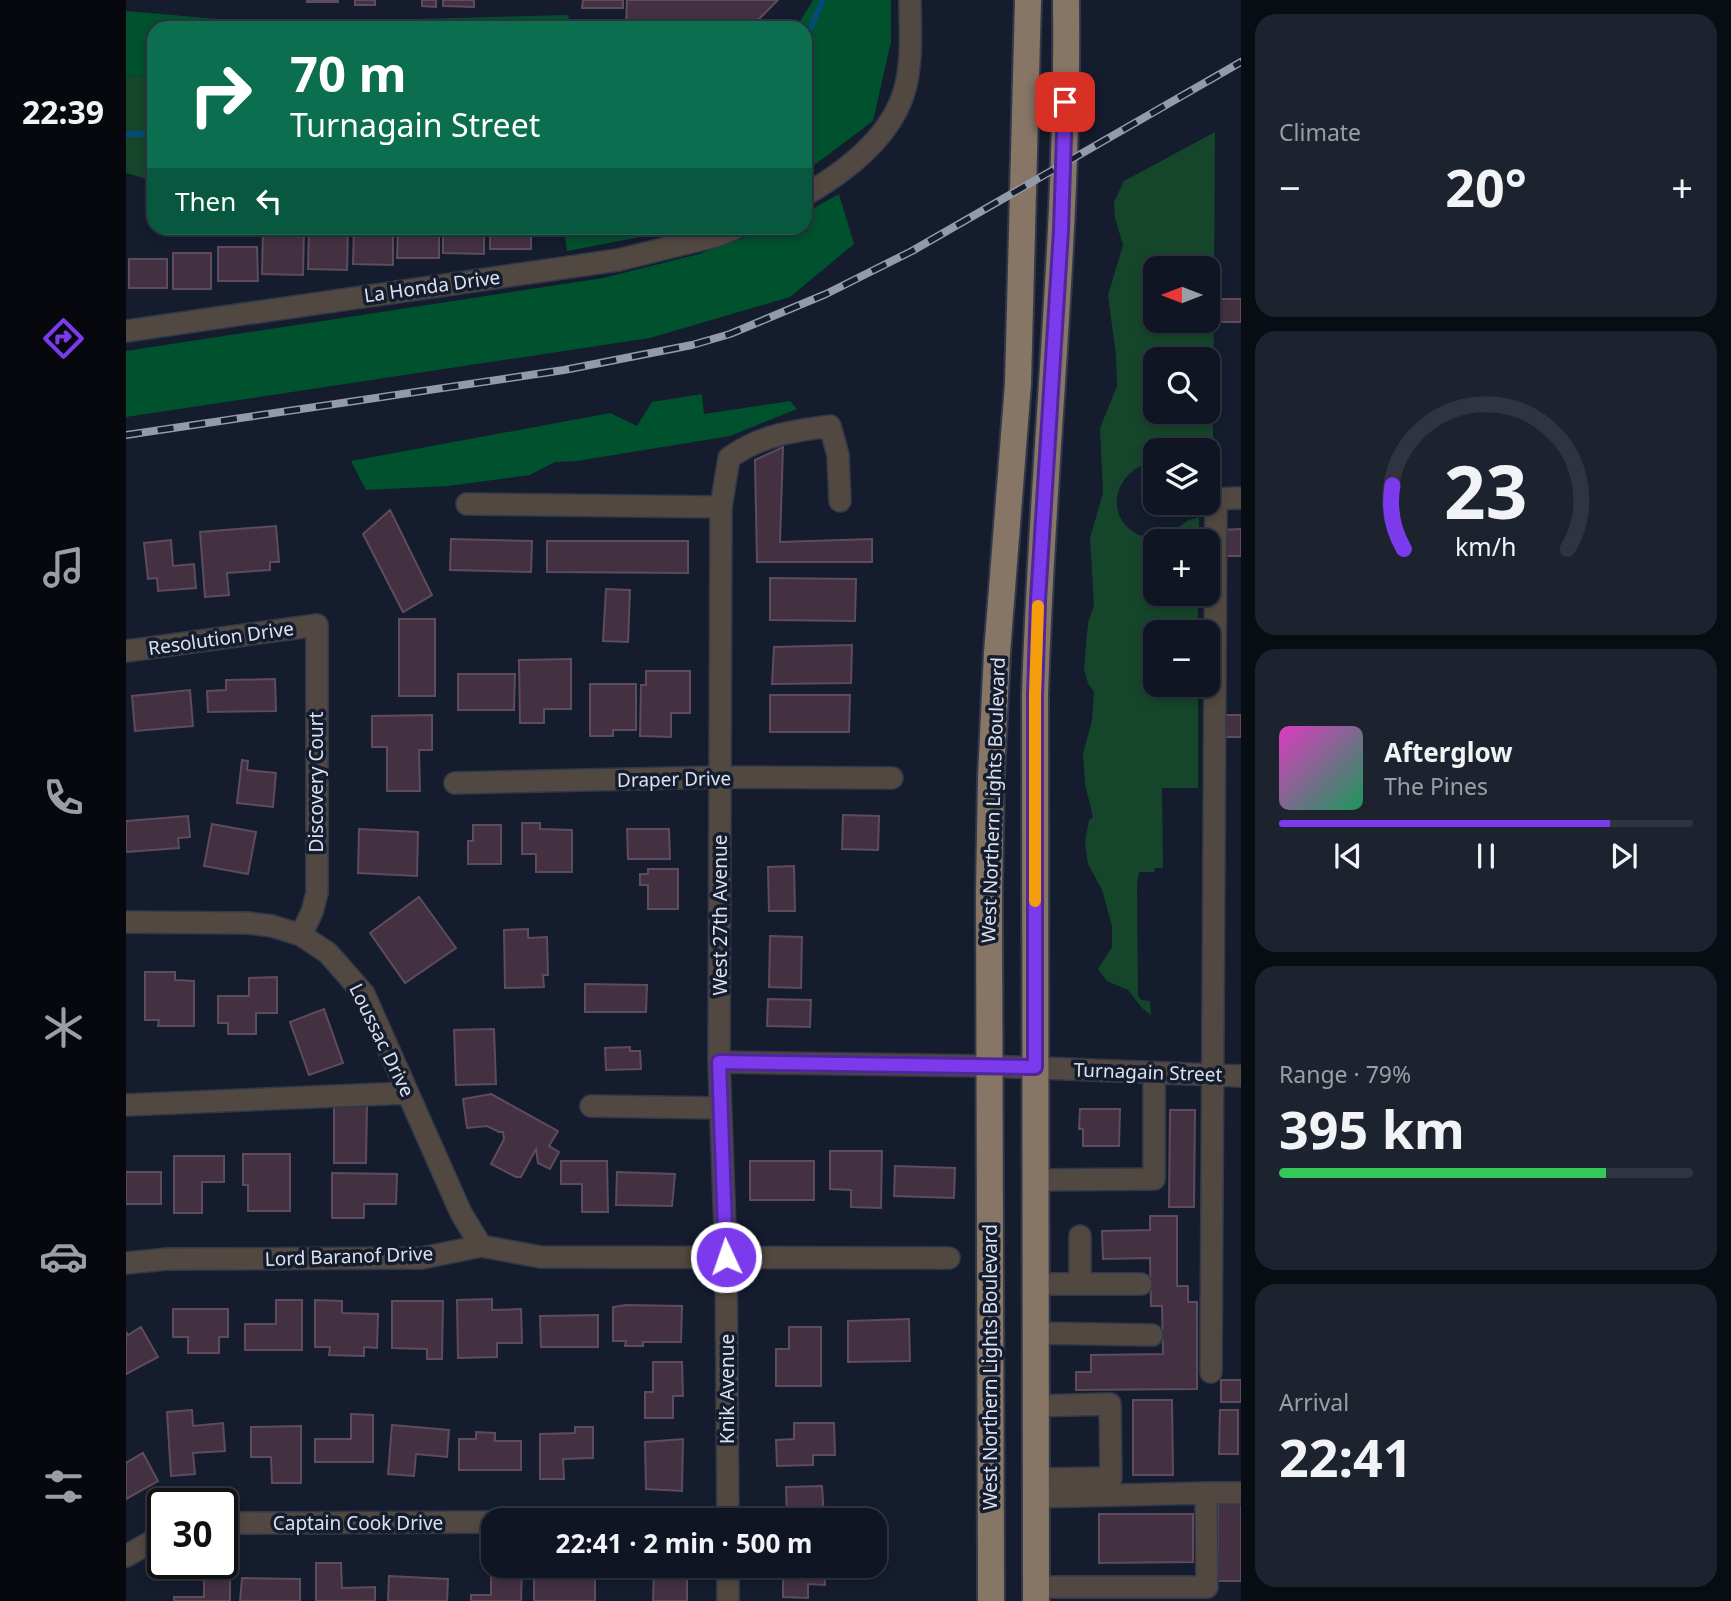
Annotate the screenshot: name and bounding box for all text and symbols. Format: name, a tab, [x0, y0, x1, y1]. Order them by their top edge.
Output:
text: 70 m	[290, 40, 407, 106]
icon: right	[175, 49, 266, 140]
pin	[1035, 72, 1095, 132]
icon: arrive	[1046, 83, 1084, 121]
text: 22:39	[22, 90, 104, 133]
text: Turnagain Street	[290, 103, 540, 146]
text: Climate	[1279, 116, 1361, 148]
text: 20°	[1445, 151, 1527, 222]
text: −	[1279, 161, 1301, 213]
text: +	[1671, 161, 1693, 213]
icon: left	[250, 182, 288, 220]
text: Then	[175, 183, 236, 219]
north arrow	[1143, 256, 1220, 332]
map controls	[1143, 256, 1220, 697]
street label: La Honda Drive	[362, 264, 502, 308]
icon: directions	[39, 314, 88, 363]
button: search	[1143, 347, 1220, 424]
button: layers	[1143, 438, 1220, 515]
text: 23	[1444, 442, 1528, 541]
button: +	[1143, 529, 1220, 606]
text: km/h	[1455, 529, 1517, 563]
icon: music	[39, 543, 88, 592]
street label: Resolution Drive	[147, 615, 295, 661]
button: −	[1143, 620, 1220, 697]
street label: West Northern Lights Boulevard	[975, 657, 1011, 943]
street label: Discovery Court	[303, 711, 329, 852]
text: Afterglow	[1384, 734, 1512, 770]
street label: Draper Drive	[617, 765, 731, 793]
text: The Pines	[1384, 770, 1488, 802]
icon: phone	[39, 773, 88, 822]
street label: West 27th Avenue	[707, 835, 733, 995]
icon: previous	[1329, 837, 1367, 875]
icon: pause	[1467, 837, 1505, 875]
icon: next	[1605, 837, 1643, 875]
street label: Loussac Drive	[343, 979, 421, 1101]
icon: climate	[39, 1003, 88, 1052]
street label: Turnagain Street	[1073, 1056, 1223, 1088]
text: Range · 79%	[1279, 1058, 1411, 1090]
text: 395 km	[1279, 1093, 1465, 1164]
position arrow	[689, 1220, 763, 1294]
street label: West Northern Lights Boulevard	[977, 1224, 1003, 1510]
icon: car	[39, 1232, 88, 1281]
street label: Lord Baranof Drive	[264, 1240, 434, 1272]
street label: Knik Avenue	[714, 1334, 740, 1444]
text: Arrival	[1279, 1386, 1349, 1418]
text: 22:41	[1279, 1421, 1413, 1492]
icon: filters	[39, 1462, 88, 1511]
speed limit sign: 30	[147, 1488, 238, 1579]
street label: Captain Cook Drive	[273, 1510, 443, 1536]
text: 22:41 · 2 min · 500 m	[556, 1525, 812, 1561]

